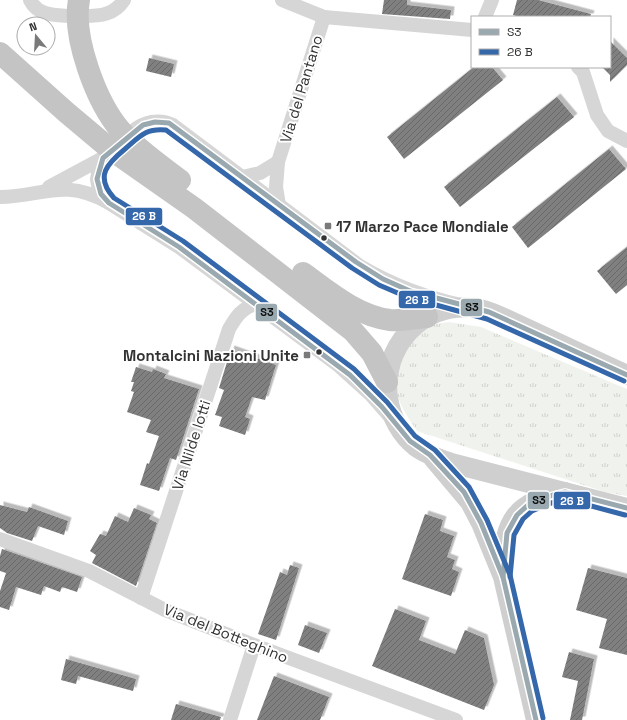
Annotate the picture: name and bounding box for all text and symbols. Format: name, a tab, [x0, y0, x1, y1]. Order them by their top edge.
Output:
north arrow	[16, 16, 56, 56]
legend	[471, 16, 611, 68]
text: N	[27, 19, 39, 34]
text: S3	[507, 24, 522, 40]
street label: Via del Pantano	[276, 33, 326, 145]
text: 26 B	[507, 44, 533, 60]
line badge: 26 B	[125, 207, 163, 226]
text: 26 B	[132, 209, 156, 223]
place label: 17 Marzo Pace Mondiale	[336, 217, 509, 236]
marker: 17 Marzo Pace Mondiale	[323, 221, 333, 231]
unlabelled marker	[319, 233, 329, 243]
line badge: 26 B	[398, 290, 436, 309]
text: 26 B	[405, 293, 429, 307]
line badge: S3	[460, 298, 483, 317]
text: S3	[465, 300, 479, 314]
line badge: S3	[255, 303, 278, 322]
text: S3	[260, 305, 274, 319]
place label: Montalcini Nazioni Unite	[123, 346, 299, 365]
unlabelled marker	[314, 347, 324, 357]
marker: Montalcini Nazioni Unite	[302, 350, 312, 360]
street label: Via Nilde Iotti	[168, 398, 214, 492]
line badge: S3	[527, 491, 550, 510]
line badge: 26 B	[553, 491, 591, 510]
text: S3	[532, 493, 546, 507]
text: 26 B	[560, 494, 584, 508]
street label: Via del Botteghino	[161, 599, 291, 667]

